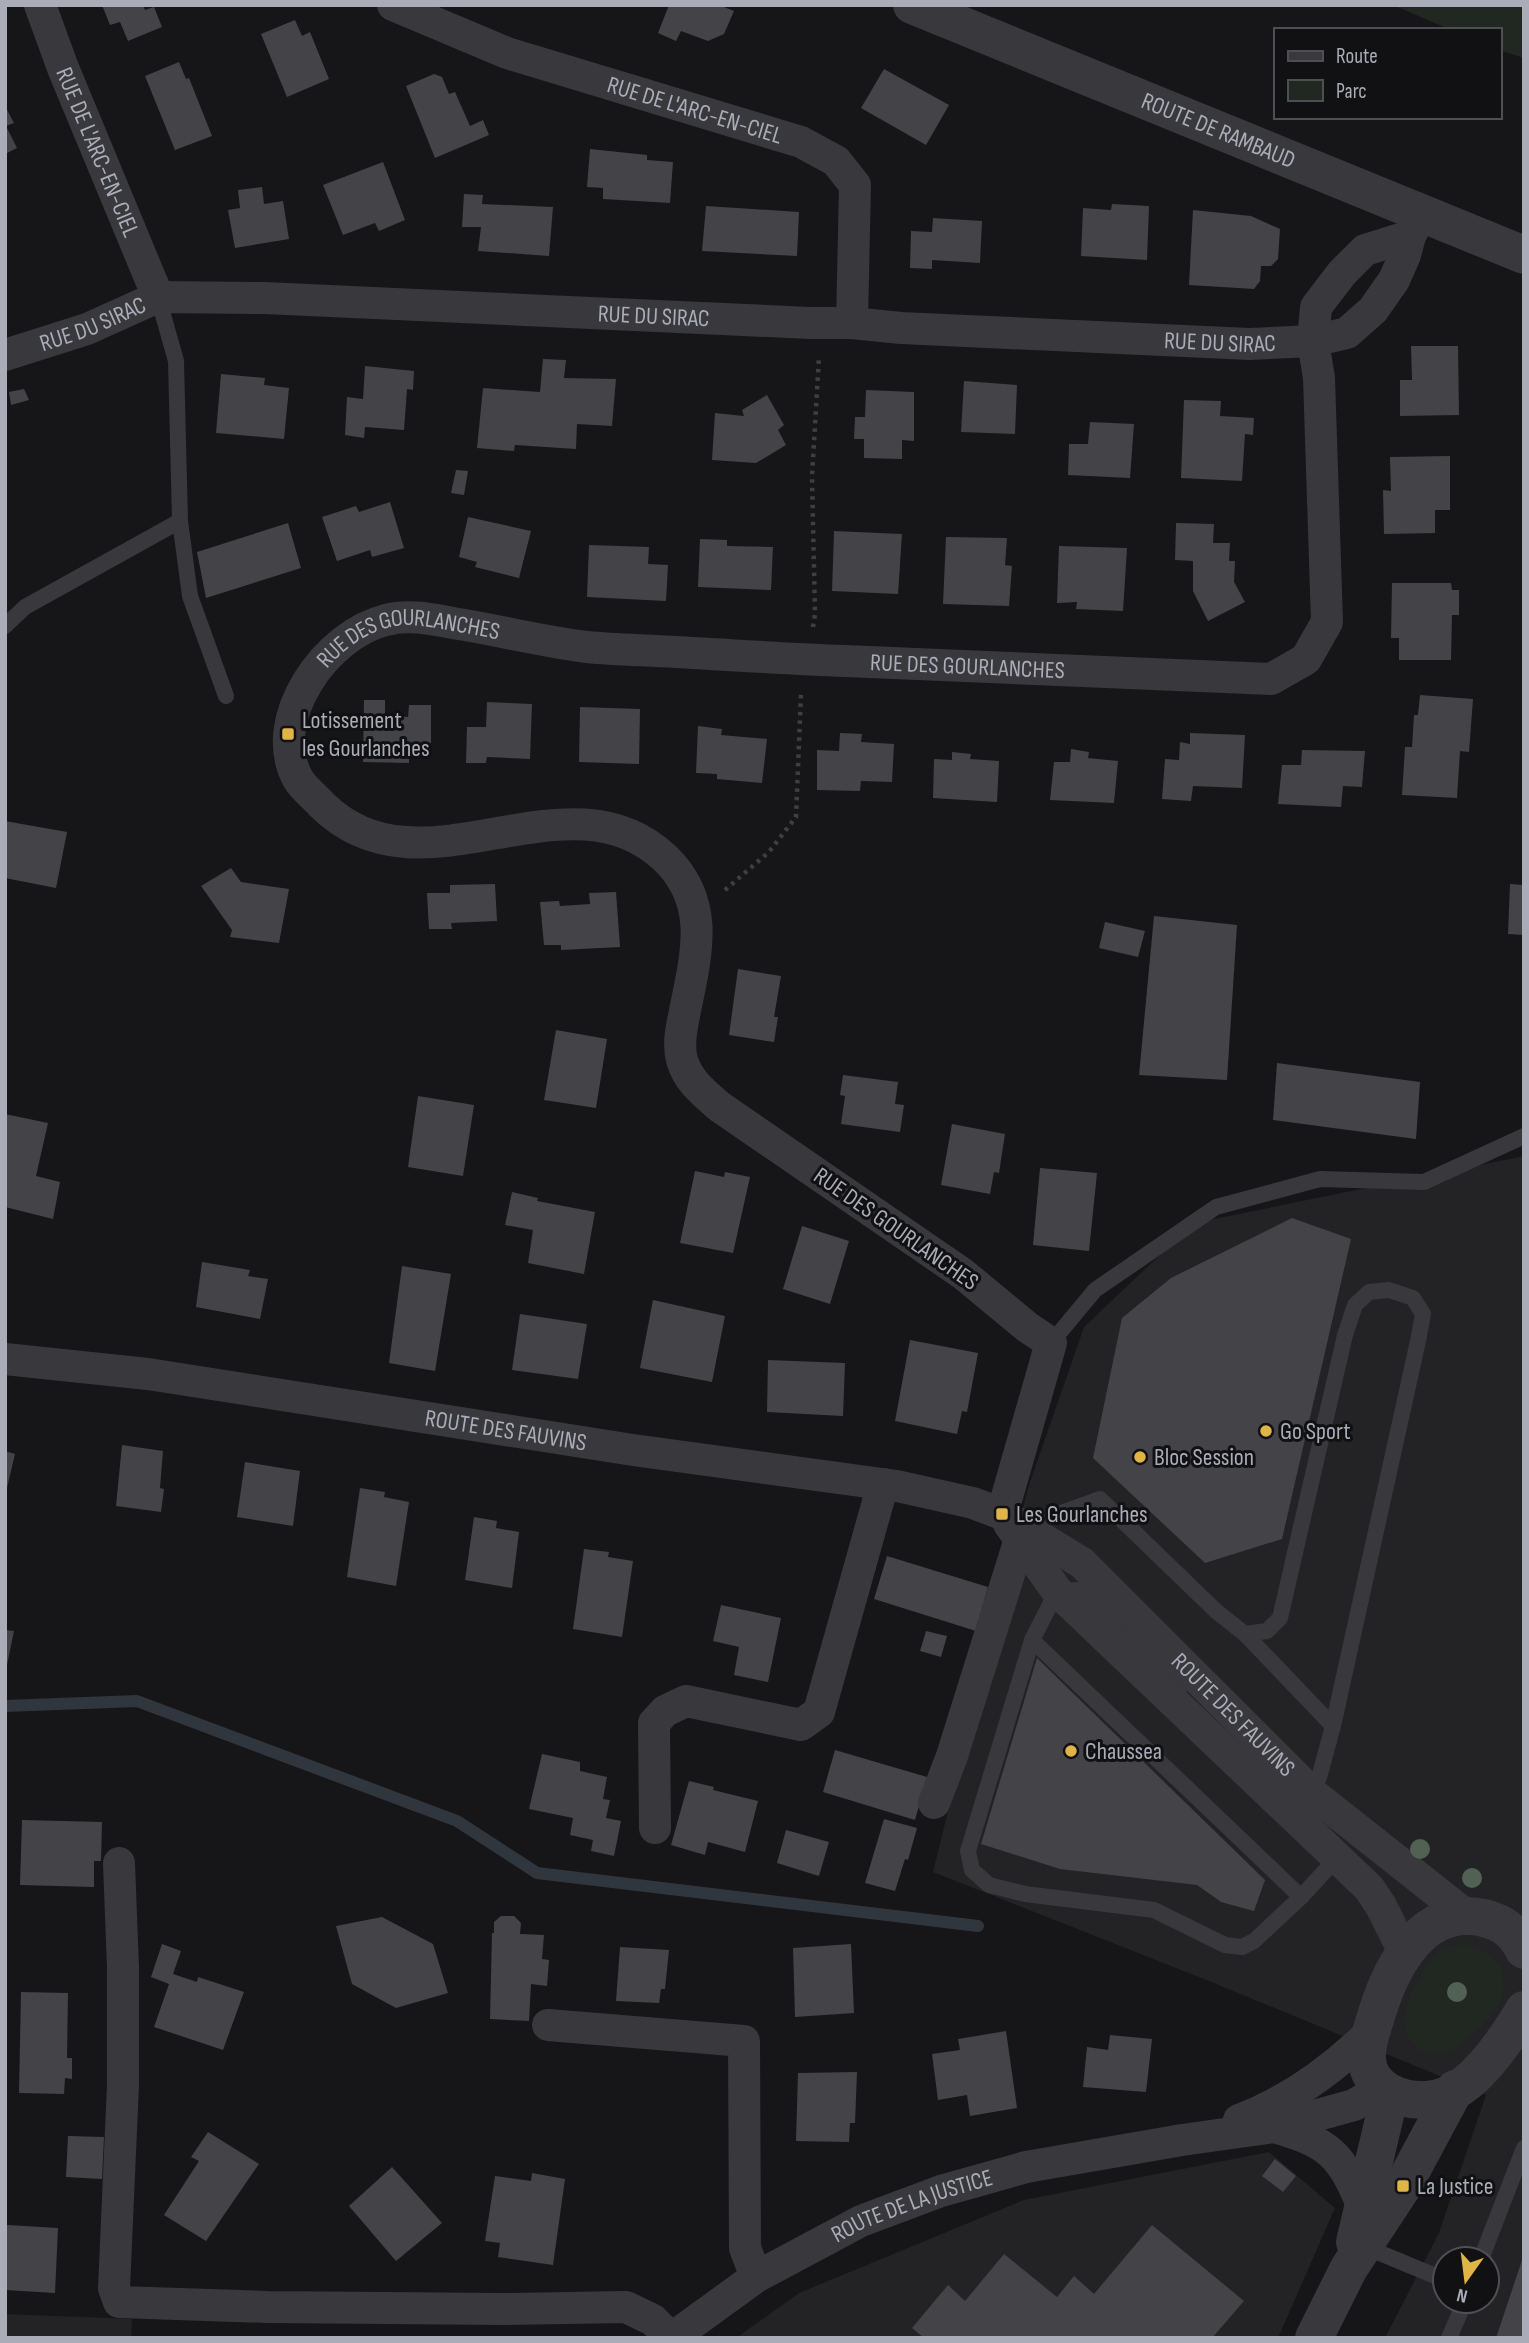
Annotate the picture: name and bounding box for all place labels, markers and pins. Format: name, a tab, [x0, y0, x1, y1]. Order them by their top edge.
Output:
place label: Lotissement les Gourlanches	[302, 706, 430, 763]
marker: Lotissement les Gourlanches	[280, 726, 296, 742]
place label: Go Sport	[1280, 1417, 1350, 1446]
marker: Go Sport	[1258, 1423, 1274, 1439]
place label: Bloc Session	[1154, 1443, 1254, 1472]
marker: Bloc Session	[1132, 1449, 1148, 1465]
place label: Les Gourlanches	[1016, 1500, 1148, 1529]
marker: Les Gourlanches	[994, 1506, 1010, 1522]
place label: Chaussea	[1085, 1737, 1162, 1766]
marker: Chaussea	[1063, 1743, 1079, 1759]
place label: La Justice	[1417, 2172, 1493, 2201]
marker: La Justice	[1395, 2178, 1411, 2194]

